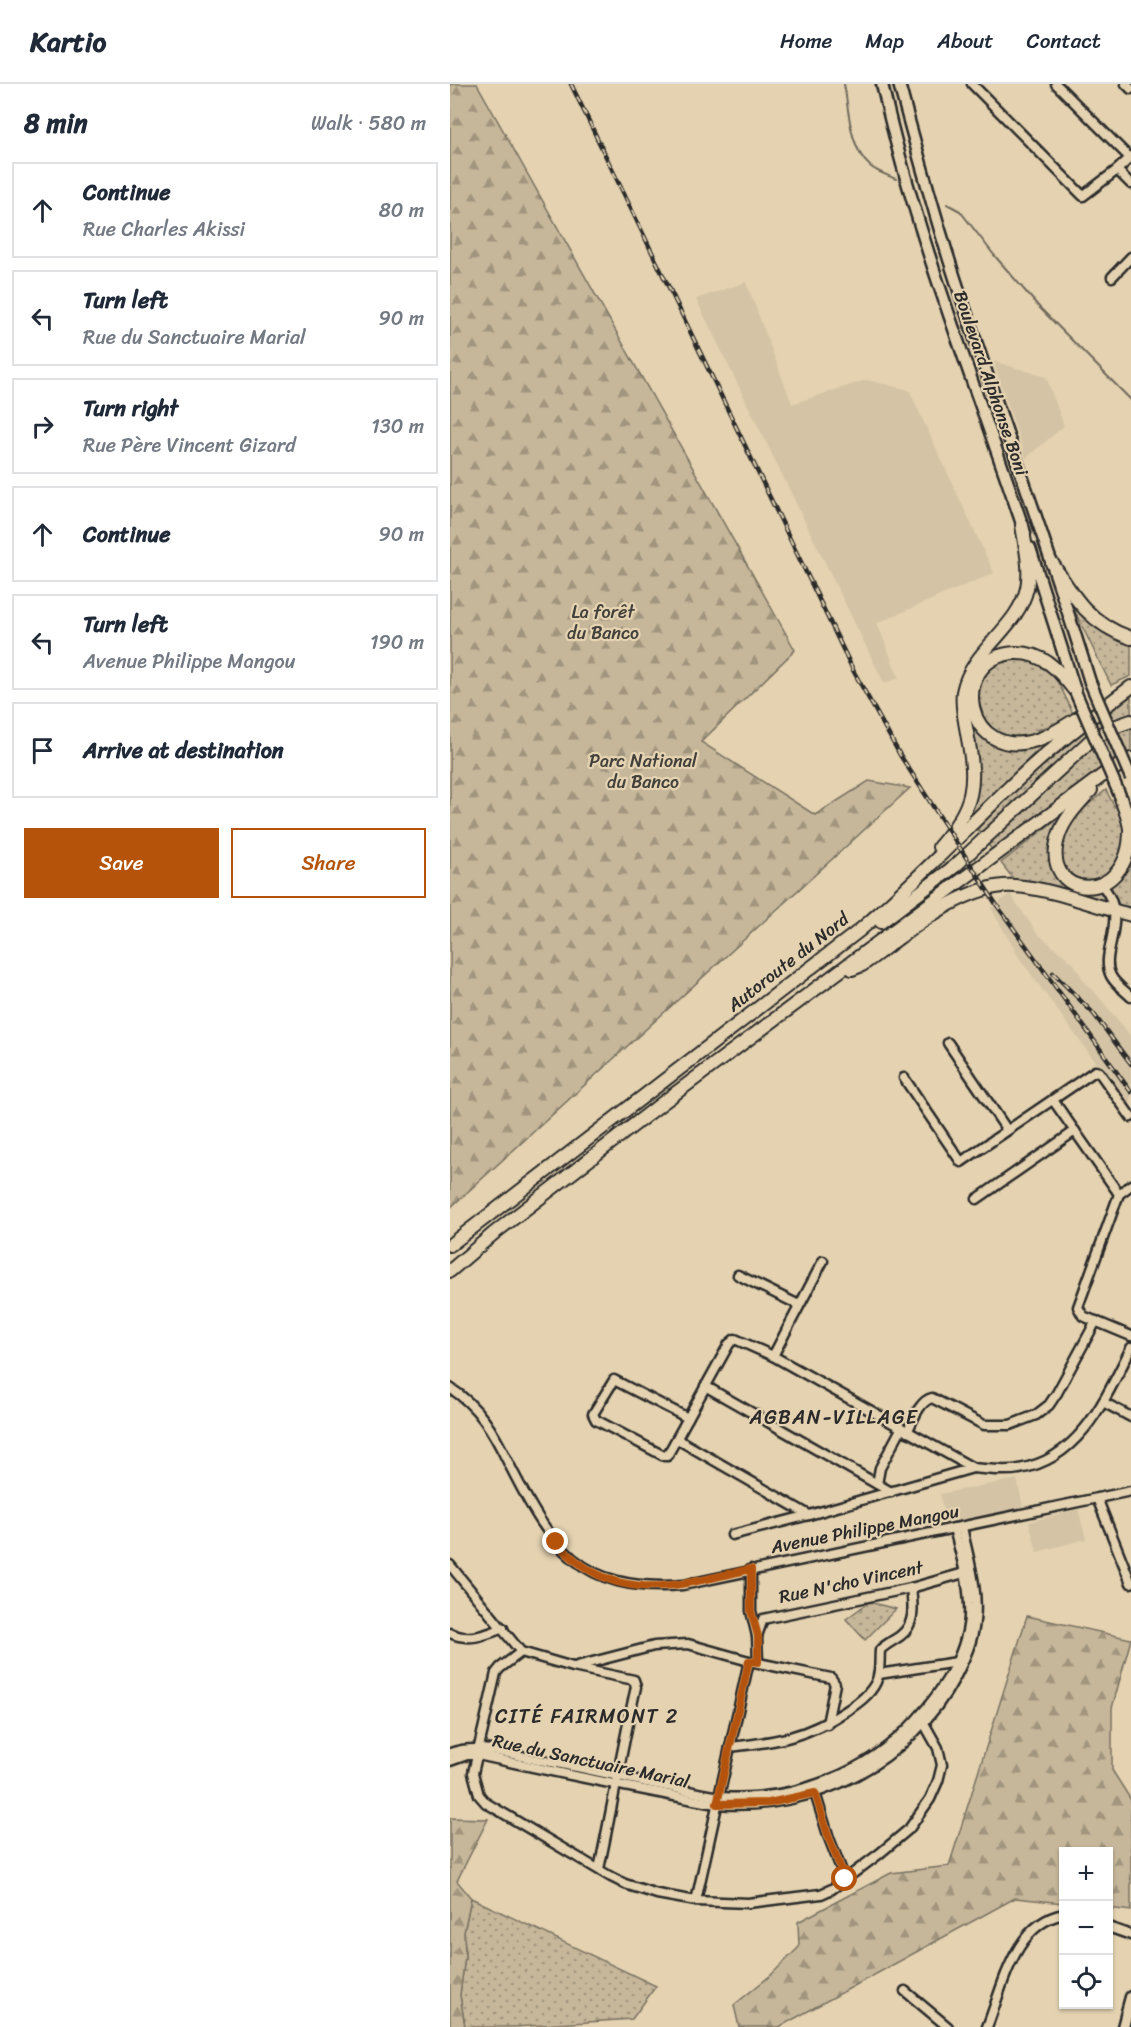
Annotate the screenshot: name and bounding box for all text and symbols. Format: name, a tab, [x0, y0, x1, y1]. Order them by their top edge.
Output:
text: Kartio	[30, 17, 106, 66]
text: Home	[780, 22, 832, 60]
text: Map	[865, 22, 904, 60]
text: About	[937, 22, 994, 60]
text: Contact	[1027, 22, 1101, 60]
text: 8 min	[24, 100, 88, 146]
text: Walk · 580 m	[311, 106, 426, 141]
text: Continue	[83, 173, 171, 212]
text: 80 m	[379, 193, 424, 228]
icon: ahead	[26, 194, 59, 227]
text: Rue Charles Akissi	[83, 212, 245, 247]
text: Turn left	[83, 281, 168, 320]
street label: Boulevard Alphonse Boni	[944, 286, 1038, 481]
text: 90 m	[379, 301, 424, 336]
icon: left	[26, 302, 59, 335]
text: Rue du Sanctuaire Marial	[83, 320, 306, 355]
text: Turn right	[83, 389, 178, 428]
text: 130 m	[371, 409, 424, 444]
icon: right	[26, 410, 59, 443]
text: Rue Père Vincent Gizard	[83, 428, 296, 463]
text: Continue	[83, 515, 171, 554]
text: 90 m	[379, 517, 424, 552]
icon: ahead	[26, 518, 59, 551]
park label: La forêt du Banco	[567, 596, 639, 649]
text: Turn left	[83, 605, 168, 644]
text: 190 m	[370, 625, 424, 660]
icon: left	[26, 626, 59, 659]
text: Avenue Philippe Mangou	[83, 644, 295, 679]
text: Arrive at destination	[83, 731, 284, 770]
icon: arrive	[26, 734, 59, 767]
park label: Parc National du Banco	[589, 745, 698, 798]
button: Save	[24, 828, 219, 898]
button: Share	[231, 828, 426, 898]
street label: Autoroute du Nord	[719, 903, 857, 1021]
district label: AGBAN-VILLAGE	[749, 1400, 919, 1435]
street label: Avenue Philippe Mangou	[767, 1495, 962, 1563]
route end	[542, 1528, 568, 1554]
street label: Rue N'cho Vincent	[776, 1551, 927, 1613]
district label: CITÉ FAIRMONT 2	[495, 1699, 679, 1734]
street label: Rue du Sanctuaire Marial	[490, 1725, 693, 1798]
map controls	[1059, 1847, 1113, 2009]
button: +	[1059, 1847, 1113, 1901]
route start	[831, 1865, 857, 1891]
button: −	[1059, 1901, 1113, 1955]
button: locate	[1059, 1955, 1113, 2009]

